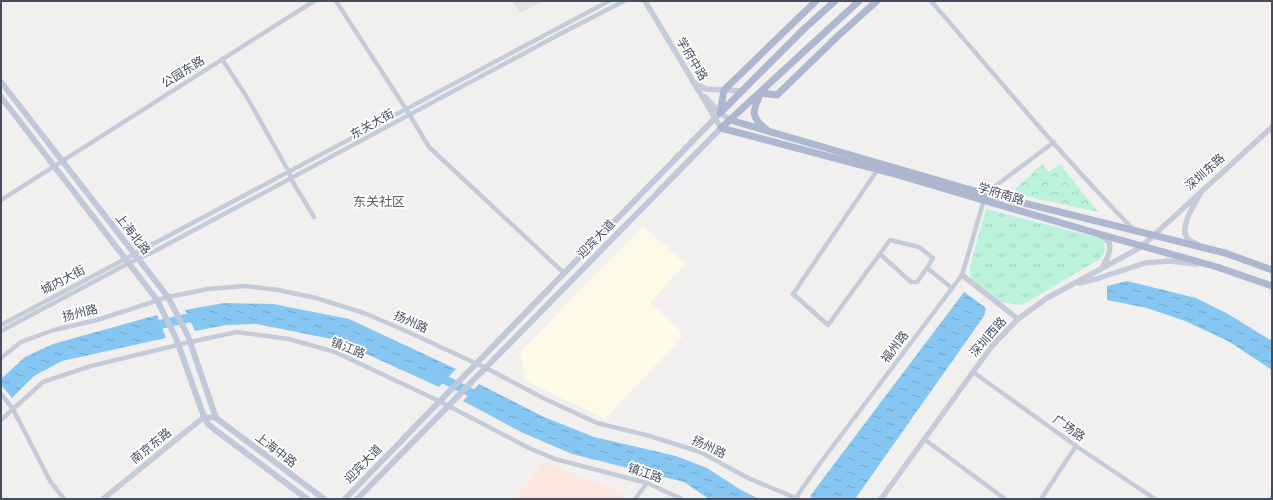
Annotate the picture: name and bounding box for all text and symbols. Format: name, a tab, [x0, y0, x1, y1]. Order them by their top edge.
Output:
street label: 学府中路	[672, 34, 712, 84]
street label: 公园东路	[158, 52, 208, 92]
street label: 东关大街	[347, 104, 397, 144]
street label: 深圳东路	[1181, 149, 1229, 195]
street label: 学府南路	[975, 178, 1027, 210]
district label: 东关社区	[353, 192, 405, 211]
street label: 上海北路	[111, 210, 155, 258]
street label: 迎宾大道	[573, 215, 619, 263]
street label: 城内大街	[38, 261, 88, 299]
street label: 扬州路	[60, 300, 100, 326]
street label: 扬州路	[391, 306, 431, 338]
street label: 深圳西路	[965, 313, 1011, 361]
street label: 福州路	[877, 327, 913, 367]
street label: 镇江路	[328, 333, 368, 363]
street label: 广场路	[1049, 410, 1089, 446]
street label: 南京东路	[127, 424, 175, 468]
street label: 上海中路	[251, 428, 301, 472]
street label: 扬州路	[689, 431, 729, 463]
street label: 迎宾大道	[340, 440, 386, 488]
street label: 镇江路	[625, 459, 665, 487]

